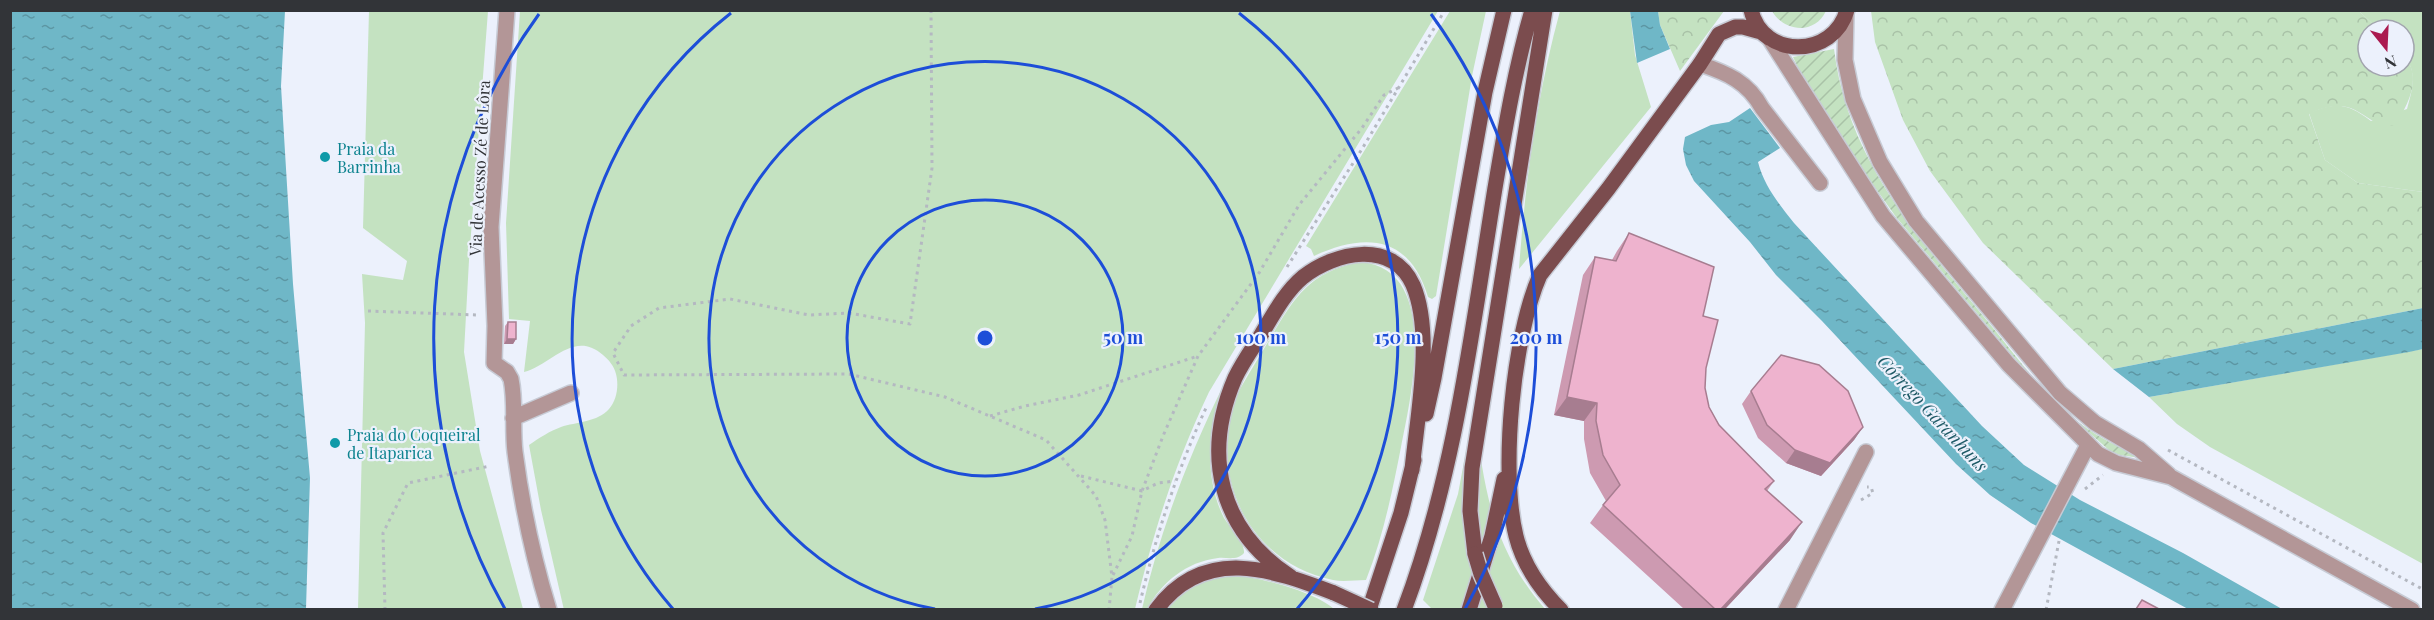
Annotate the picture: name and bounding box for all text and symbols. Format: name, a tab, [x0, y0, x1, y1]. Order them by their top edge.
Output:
north arrow	[2356, 18, 2416, 78]
text: N	[2382, 51, 2400, 75]
street label: Via de Acesso Zé de Lôra	[464, 80, 494, 257]
place label: Praia da Barrinha	[337, 138, 401, 177]
marker: Praia da Barrinha	[318, 150, 332, 164]
text: 50 m	[1103, 325, 1144, 349]
text: 100 m	[1236, 325, 1287, 349]
text: 150 m	[1374, 325, 1422, 349]
text: 200 m	[1509, 325, 1563, 349]
centre of rings	[975, 328, 995, 348]
water label: Córrego Garanhuns	[1873, 349, 1993, 477]
place label: Praia do Coqueiral de Itaparica	[347, 424, 481, 463]
marker: Praia do Coqueiral de Itaparica	[328, 436, 342, 450]

